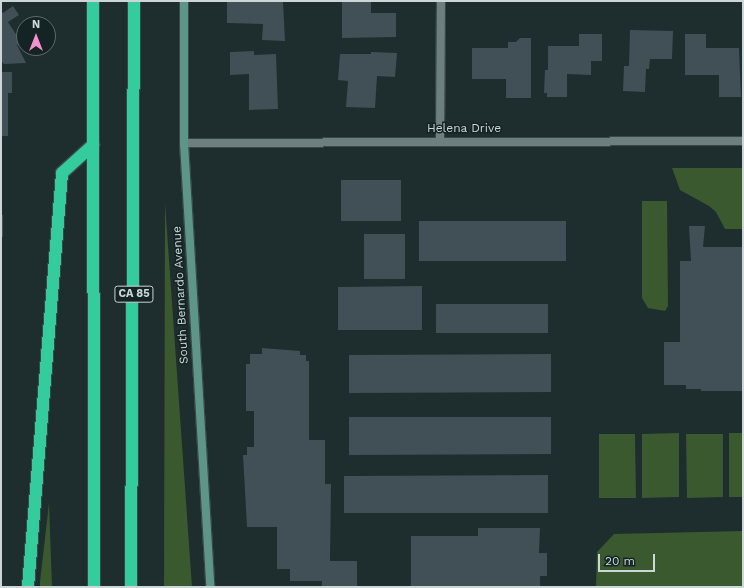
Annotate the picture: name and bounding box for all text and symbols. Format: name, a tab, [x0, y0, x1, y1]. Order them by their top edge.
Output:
north arrow	[16, 16, 56, 56]
text: N	[32, 18, 40, 31]
street label: Helena Drive	[427, 122, 501, 136]
street label: South Bernardo Avenue	[170, 225, 192, 365]
road number: CA 85	[114, 285, 154, 303]
scale bar	[600, 546, 657, 572]
text: 20 m	[605, 554, 635, 568]

